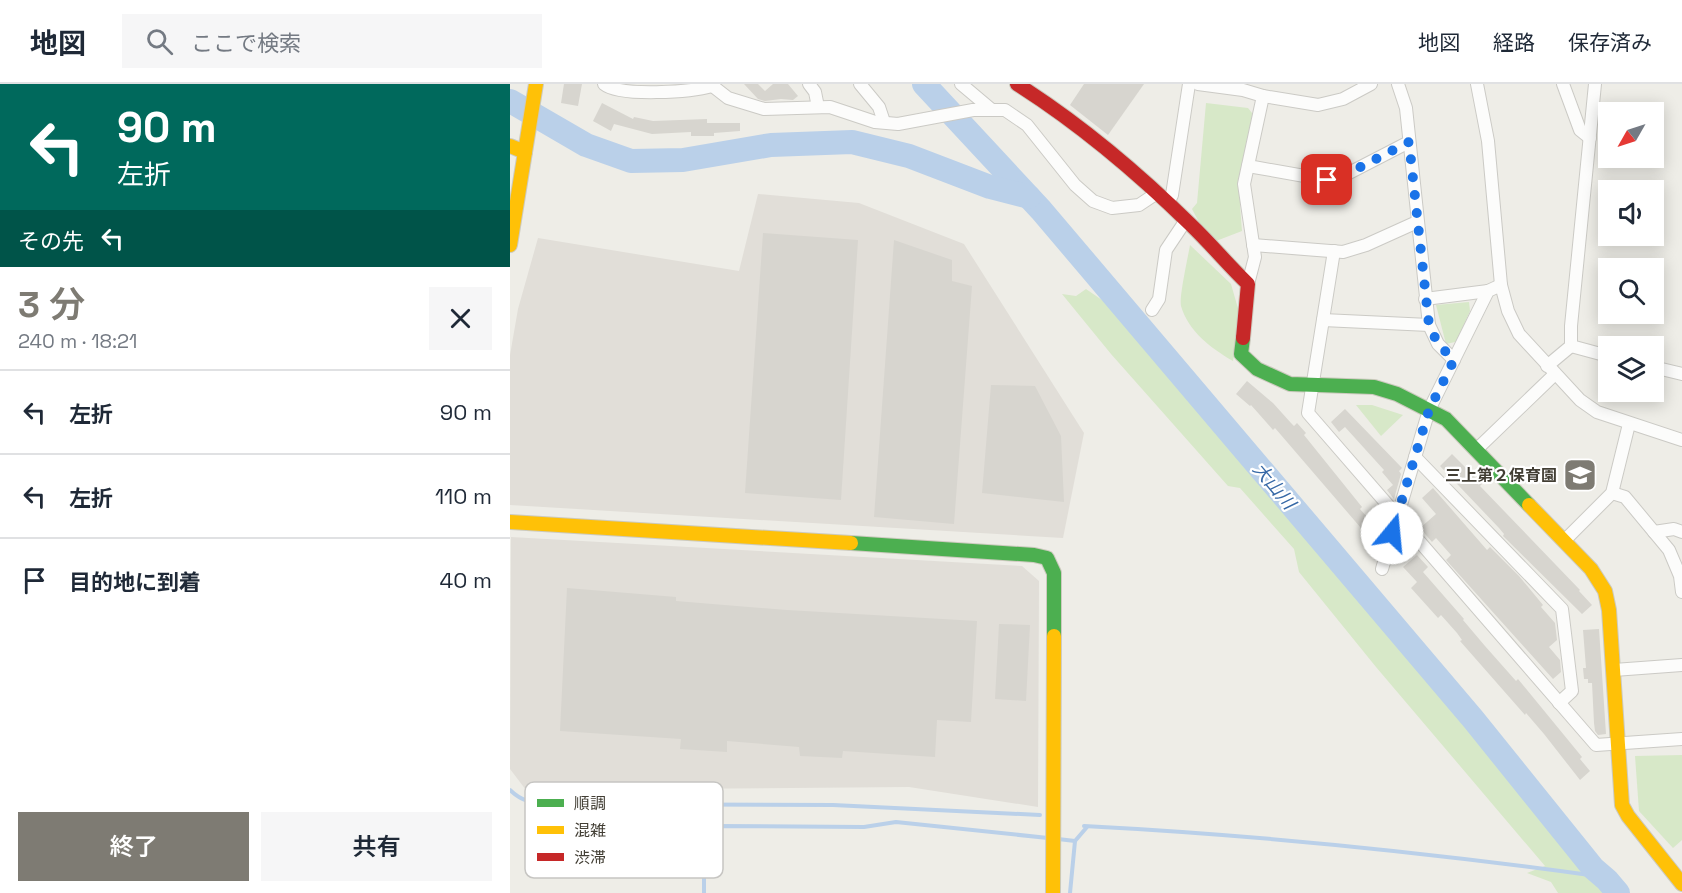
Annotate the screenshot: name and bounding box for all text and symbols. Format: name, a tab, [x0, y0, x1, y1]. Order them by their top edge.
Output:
search box	[122, 14, 542, 68]
text: 地図	[30, 25, 86, 61]
icon: search	[143, 25, 176, 58]
text: ここで検索	[191, 29, 301, 57]
text: 地図	[1418, 29, 1460, 56]
text: 経路	[1493, 29, 1535, 56]
text: 保存済み	[1568, 29, 1652, 56]
text: 90 m	[117, 101, 217, 154]
north arrow	[1598, 102, 1664, 168]
map controls	[1598, 102, 1664, 402]
icon: left	[18, 108, 96, 186]
pin	[1301, 154, 1352, 205]
text: 左折	[117, 157, 171, 192]
icon: arrive	[1310, 163, 1343, 196]
button: sound	[1598, 180, 1664, 246]
icon: left	[96, 222, 129, 255]
text: その先	[18, 227, 84, 255]
button: search	[1598, 258, 1664, 324]
text: 3 分	[18, 282, 85, 328]
button: close	[429, 287, 492, 350]
text: 240 m · 18:21	[18, 328, 137, 354]
button: layers	[1598, 336, 1664, 402]
icon: left	[18, 396, 51, 429]
text: 90 m	[440, 398, 492, 426]
text: 左折	[69, 400, 113, 428]
school or university icon: 三上第２保育園	[1562, 457, 1598, 493]
water label: 大山川	[1248, 458, 1302, 515]
place label: 三上第２保育園	[1445, 465, 1557, 486]
icon: left	[18, 480, 51, 513]
text: 110 m	[435, 482, 492, 510]
text: 左折	[69, 484, 113, 512]
position arrow	[1360, 501, 1424, 565]
icon: arrive	[18, 564, 51, 597]
text: 40 m	[440, 566, 492, 594]
text: 目的地に到着	[69, 568, 201, 596]
legend	[525, 782, 723, 878]
text: 順調	[574, 793, 606, 814]
button: 終了	[18, 812, 249, 881]
button: 共有	[261, 812, 492, 881]
text: 混雑	[574, 820, 606, 841]
text: 渋滞	[574, 847, 606, 868]

